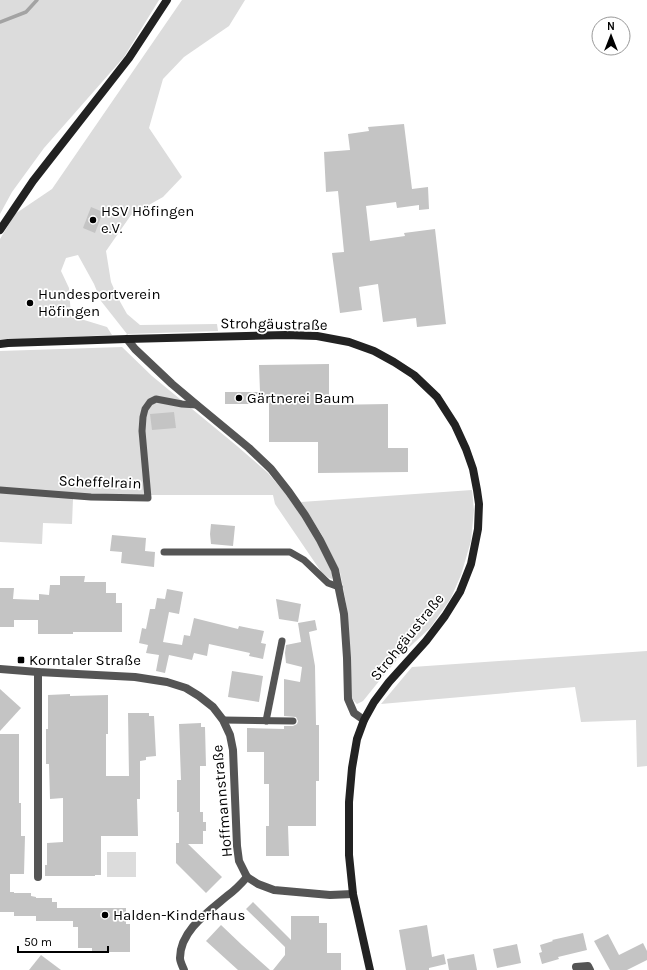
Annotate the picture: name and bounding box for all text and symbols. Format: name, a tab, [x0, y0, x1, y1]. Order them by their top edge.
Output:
north arrow	[591, 16, 631, 56]
text: N	[607, 20, 615, 33]
place label: HSV Höfingen e.V.	[101, 202, 194, 237]
marker: HSV Höfingen e.V.	[88, 215, 98, 225]
place label: Hundesportverein Höfingen	[38, 285, 161, 320]
marker: Hundesportverein Höfingen	[25, 298, 35, 308]
street label: Strohgäustraße	[220, 314, 328, 334]
place label: Gärtnerei Baum	[247, 389, 355, 407]
marker: Gärtnerei Baum	[234, 393, 244, 403]
street label: Scheffelrain	[58, 472, 142, 492]
street label: Strohgäustraße	[366, 590, 448, 684]
place label: Korntaler Straße	[29, 651, 141, 669]
marker: Korntaler Straße	[16, 655, 26, 665]
street label: Hoffmannstraße	[208, 744, 236, 858]
place label: Halden-Kinderhaus	[113, 906, 245, 924]
marker: Halden-Kinderhaus	[100, 910, 110, 920]
scale bar	[18, 928, 108, 954]
text: 50 m	[24, 935, 52, 949]

